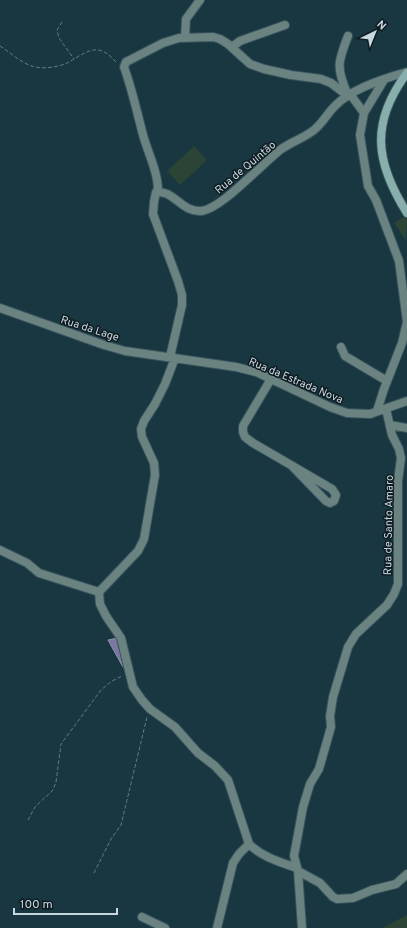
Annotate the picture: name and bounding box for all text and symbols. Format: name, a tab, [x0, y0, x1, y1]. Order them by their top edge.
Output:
north arrow	[355, 12, 395, 52]
text: N	[373, 18, 389, 33]
street label: Rua de Quintão	[212, 138, 279, 197]
street label: Rua da Lage	[59, 313, 121, 345]
street label: Rua da Estrada Nova	[246, 355, 345, 407]
street label: Rua de Santo Amaro	[381, 475, 397, 575]
scale bar	[14, 890, 117, 916]
text: 100 m	[20, 897, 53, 913]

